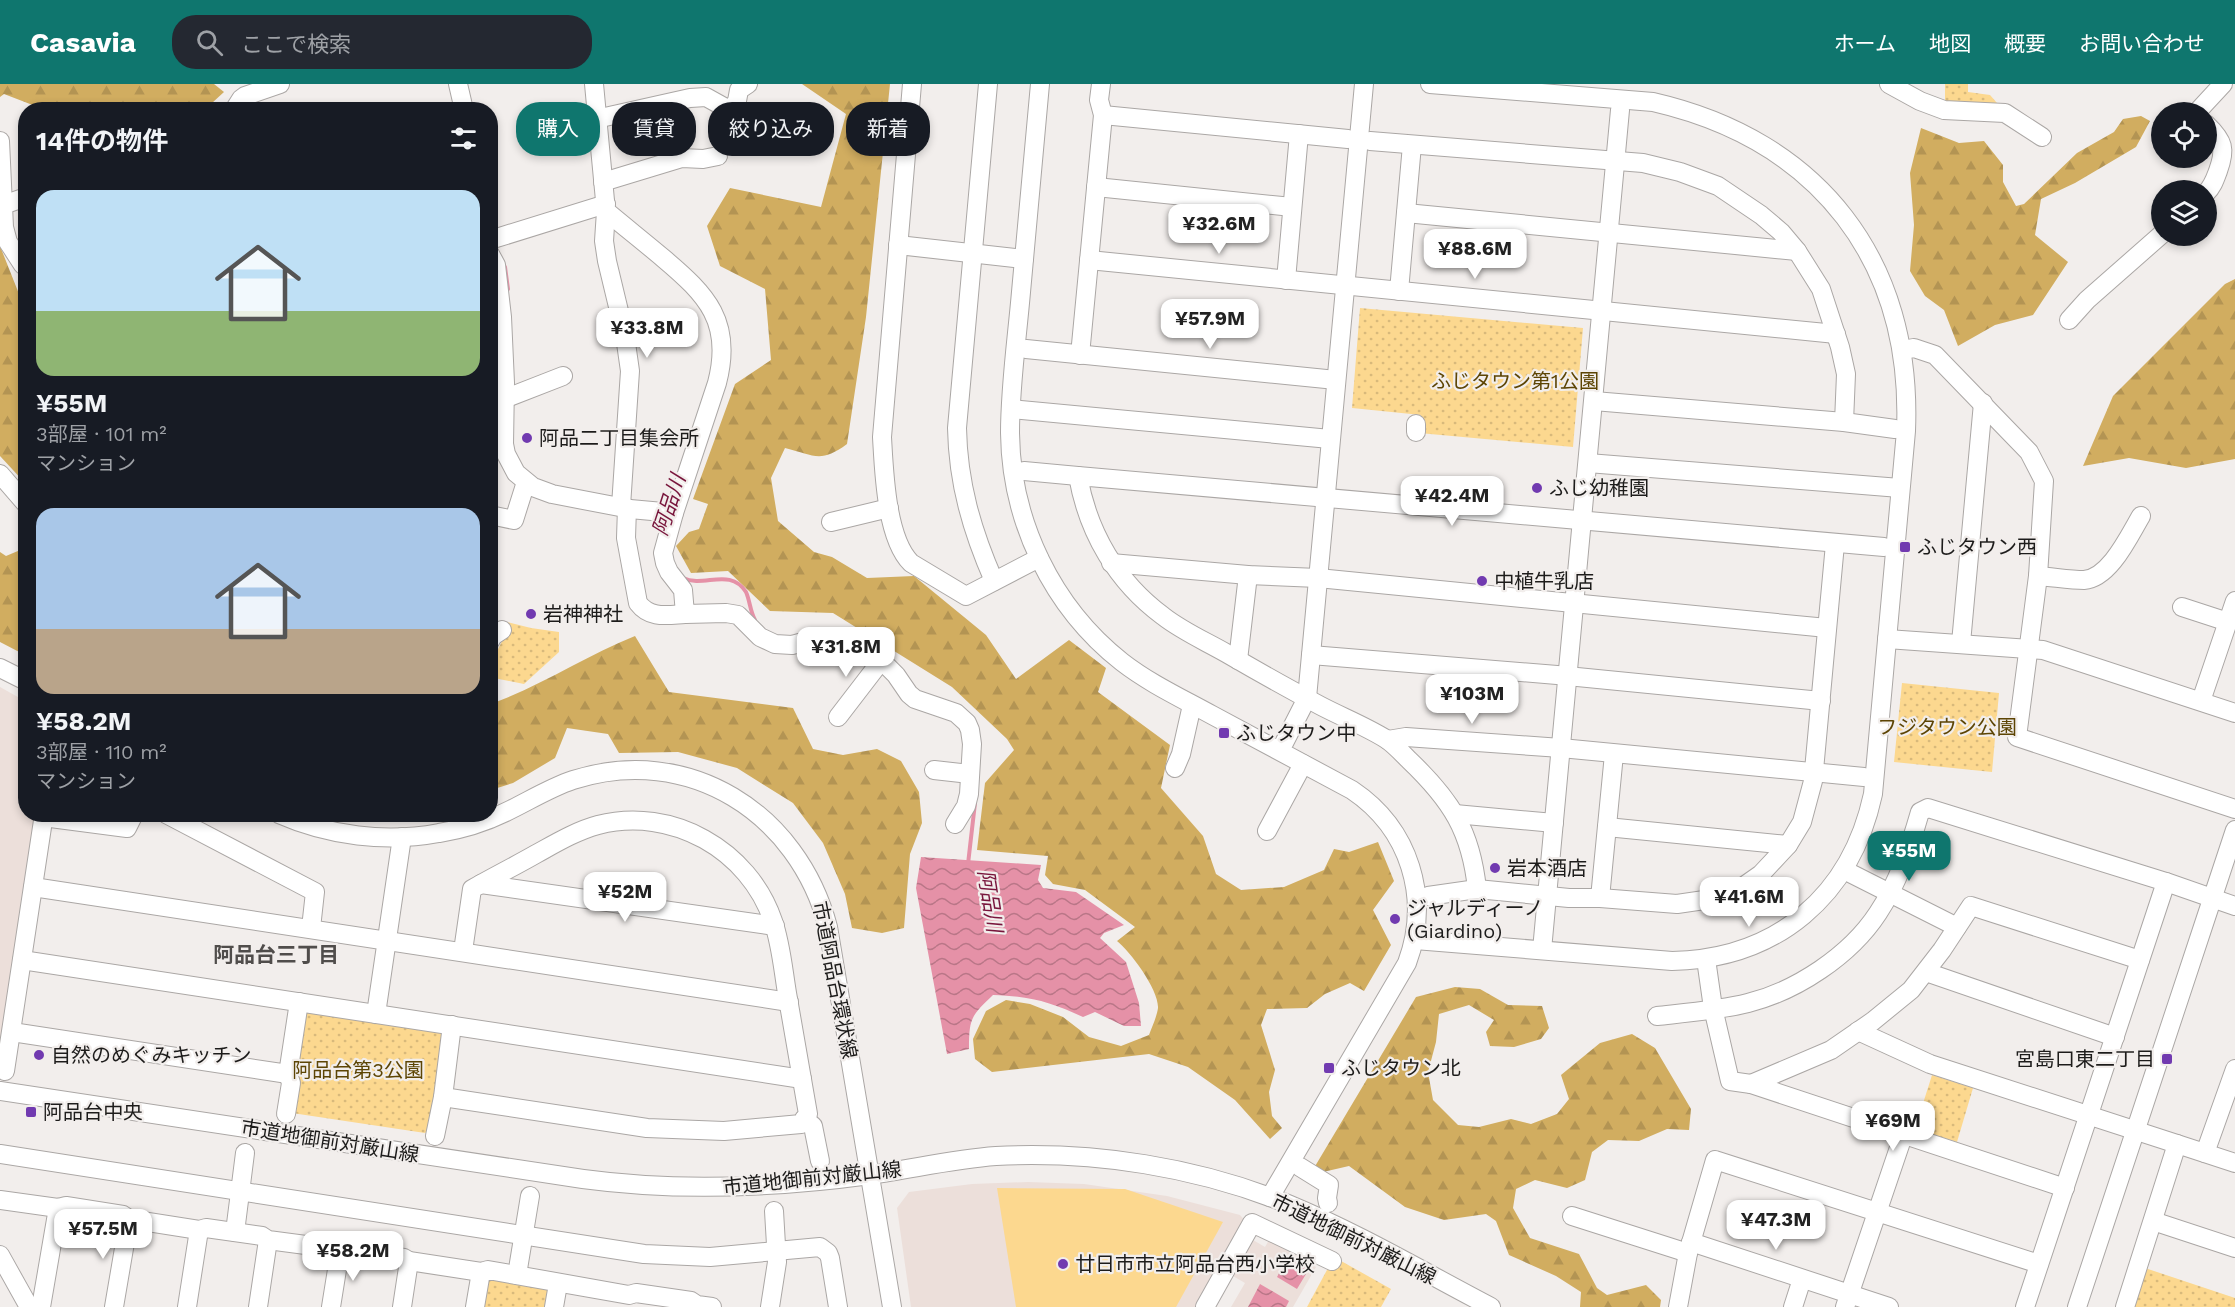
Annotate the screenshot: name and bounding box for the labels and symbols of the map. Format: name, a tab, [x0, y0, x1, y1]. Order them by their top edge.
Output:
pin: ¥32.6M	[1170, 204, 1268, 255]
pin: ¥88.6M	[1426, 229, 1524, 280]
pin: ¥57.9M	[1161, 299, 1259, 350]
pin: ¥33.8M	[598, 308, 696, 359]
park label: ふじタウン第1公園	[1431, 369, 1599, 393]
place label: 阿品二丁目集会所	[539, 426, 699, 450]
marker: 阿品二丁目集会所	[520, 431, 534, 445]
water label: 阿品川	[647, 469, 691, 539]
pin: ¥42.4M	[1403, 476, 1501, 527]
place label: ふじ幼稚園	[1549, 476, 1649, 500]
marker: ふじ幼稚園	[1530, 481, 1544, 495]
place label: ふじタウン西	[1917, 535, 2037, 559]
marker: ふじタウン西	[1898, 540, 1912, 554]
place label: 中植牛乳店	[1494, 569, 1594, 593]
marker: 中植牛乳店	[1475, 574, 1489, 588]
place label: 岩神神社	[543, 602, 623, 626]
marker: 岩神神社	[524, 607, 538, 621]
pin: ¥31.8M	[797, 627, 895, 678]
pin: ¥103M	[1430, 674, 1514, 725]
park label: フジタウン公園	[1877, 715, 2017, 739]
place label: ふじタウン中	[1236, 721, 1356, 745]
marker: ふじタウン中	[1217, 726, 1231, 740]
pin: ¥55M	[1873, 831, 1945, 882]
place label: 岩本酒店	[1507, 856, 1587, 880]
marker: 岩本酒店	[1488, 861, 1502, 875]
water label: 阿品川	[973, 868, 1008, 936]
pin: ¥52M	[589, 872, 661, 923]
pin: ¥41.6M	[1700, 877, 1798, 928]
place label: ジャルディーノ (Giardino)	[1407, 896, 1543, 943]
street label: 市道阿品台環状線	[808, 899, 862, 1061]
marker: ジャルディーノ (Giardino)	[1388, 912, 1402, 926]
district label: 阿品台三丁目	[213, 942, 339, 967]
place label: 自然のめぐみキッチン	[51, 1043, 252, 1067]
place label: 宮島口東二丁目	[2015, 1047, 2155, 1071]
marker: 自然のめぐみキッチン	[32, 1048, 46, 1062]
marker: 宮島口東二丁目	[2160, 1052, 2174, 1066]
place label: ふじタウン北	[1341, 1056, 1461, 1080]
park label: 阿品台第3公園	[292, 1058, 424, 1082]
marker: ふじタウン北	[1322, 1061, 1336, 1075]
place label: 阿品台中央	[43, 1100, 143, 1124]
pin: ¥69M	[1857, 1101, 1929, 1152]
marker: 阿品台中央	[24, 1105, 38, 1119]
street label: 市道地御前対厳山線	[239, 1115, 421, 1167]
street label: 市道地御前対厳山線	[721, 1157, 903, 1199]
street label: 市道地御前対厳山線	[1268, 1189, 1440, 1289]
pin: ¥47.3M	[1727, 1200, 1825, 1251]
pin: ¥57.5M	[54, 1209, 152, 1260]
pin: ¥58.2M	[304, 1231, 402, 1282]
place label: 廿日市市立阿品台西小学校	[1075, 1252, 1315, 1276]
marker: 廿日市市立阿品台西小学校	[1056, 1257, 1070, 1271]

